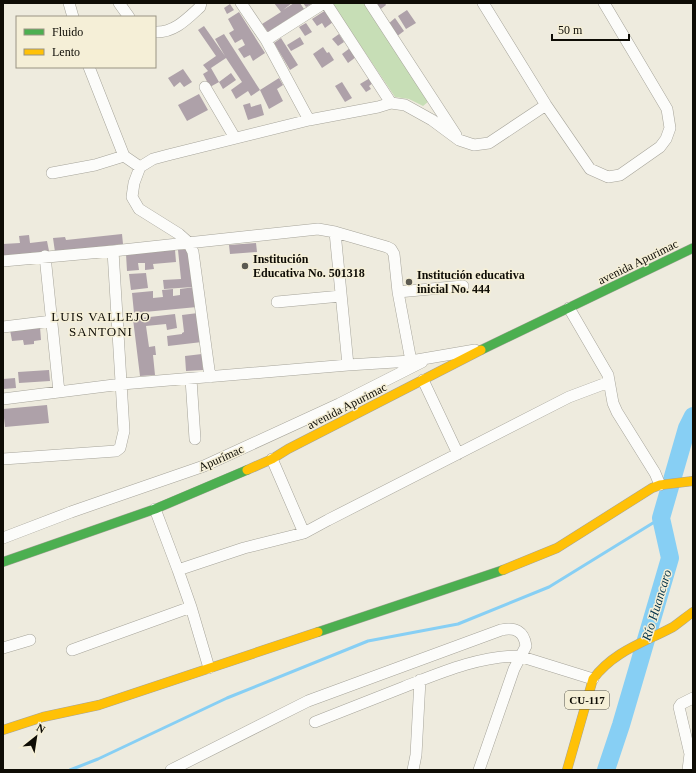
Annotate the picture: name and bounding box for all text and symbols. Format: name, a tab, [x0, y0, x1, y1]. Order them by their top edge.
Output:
legend	[16, 16, 156, 68]
scale bar	[552, 16, 629, 42]
text: 50 m	[558, 23, 583, 37]
text: Fluido	[52, 25, 83, 39]
text: Lento	[52, 45, 80, 59]
street label: avenida Apurimac	[596, 236, 680, 288]
place label: Institución Educativa No. 501318	[253, 252, 365, 280]
marker: Institución Educativa No. 501318	[240, 261, 250, 271]
place label: Institución educativa inicial No. 444	[417, 268, 525, 296]
marker: Institución educativa inicial No. 444	[404, 277, 414, 287]
district label: LUIS VALLEJO SANTONI	[51, 309, 151, 339]
street label: avenida Apurimac	[305, 380, 389, 432]
street label: Apurímac	[196, 442, 246, 474]
water label: Río Huancaro	[638, 567, 675, 643]
road number: CU-117	[565, 691, 609, 709]
north arrow	[16, 717, 56, 757]
text: N	[35, 721, 47, 736]

